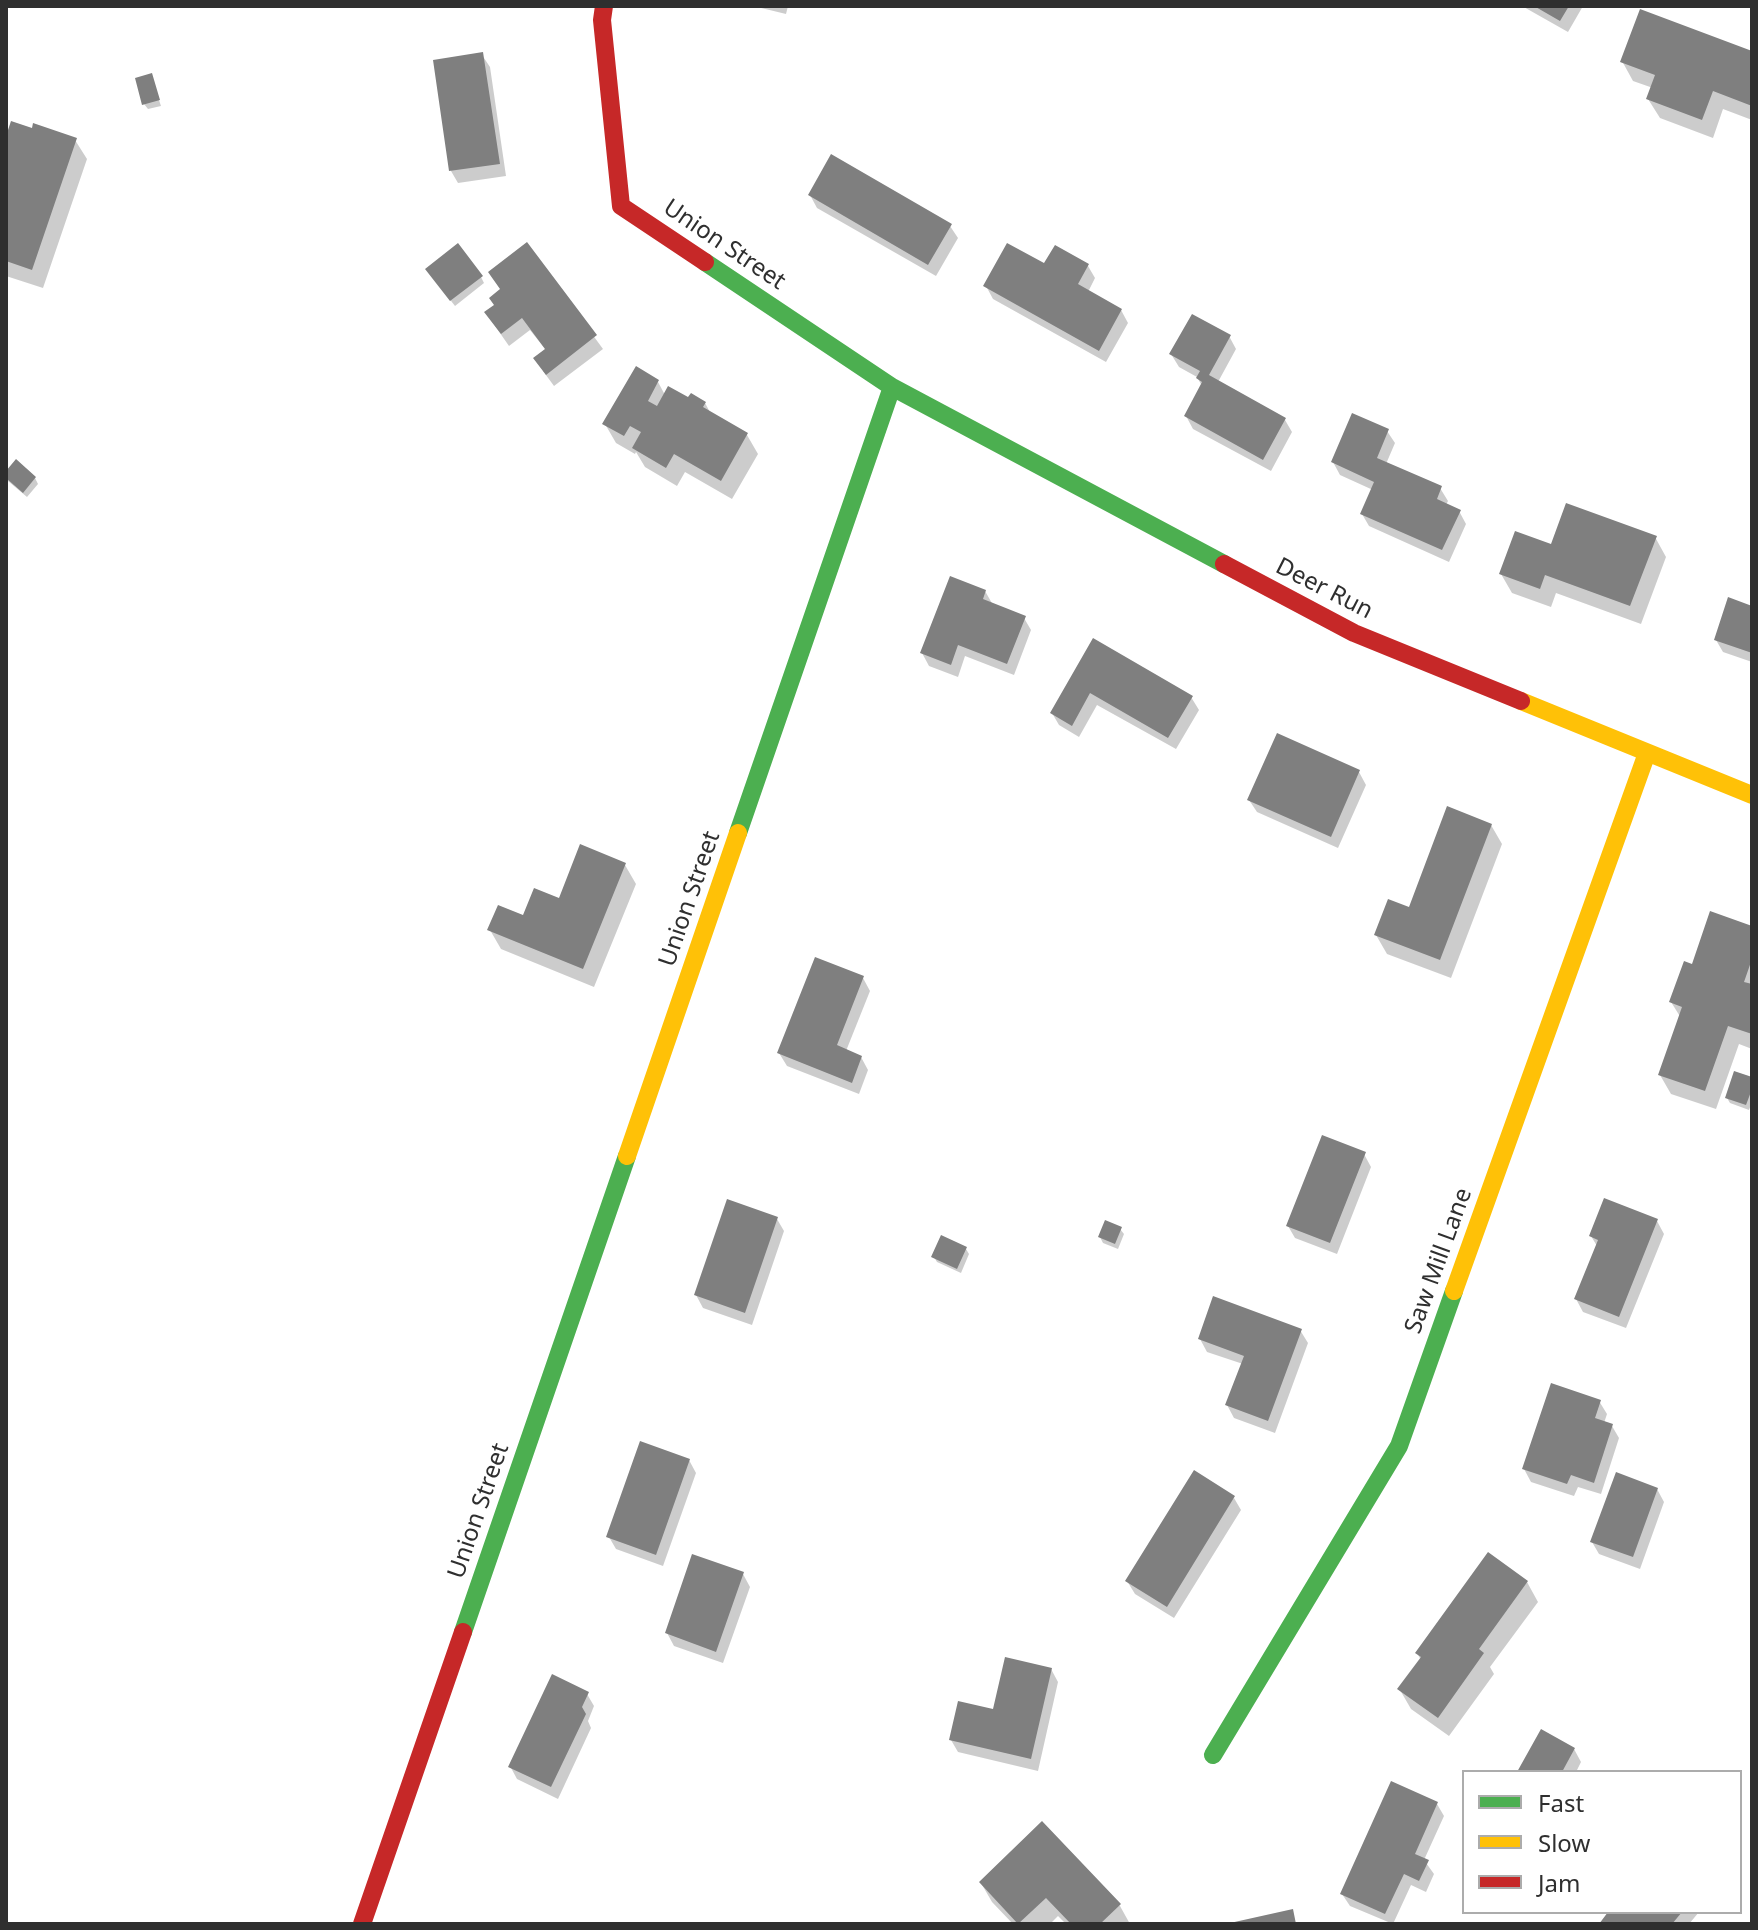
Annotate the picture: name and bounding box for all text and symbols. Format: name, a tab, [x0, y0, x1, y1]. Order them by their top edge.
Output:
street label: Union Street	[657, 194, 791, 296]
street label: Deer Run	[1271, 552, 1377, 626]
street label: Union Street	[653, 828, 727, 970]
street label: Saw Mill Lane	[1399, 1184, 1479, 1338]
street label: Union Street	[442, 1440, 516, 1582]
legend	[1462, 1770, 1742, 1914]
text: Fast	[1538, 1786, 1584, 1819]
text: Slow	[1538, 1826, 1590, 1859]
text: Jam	[1538, 1866, 1580, 1899]

